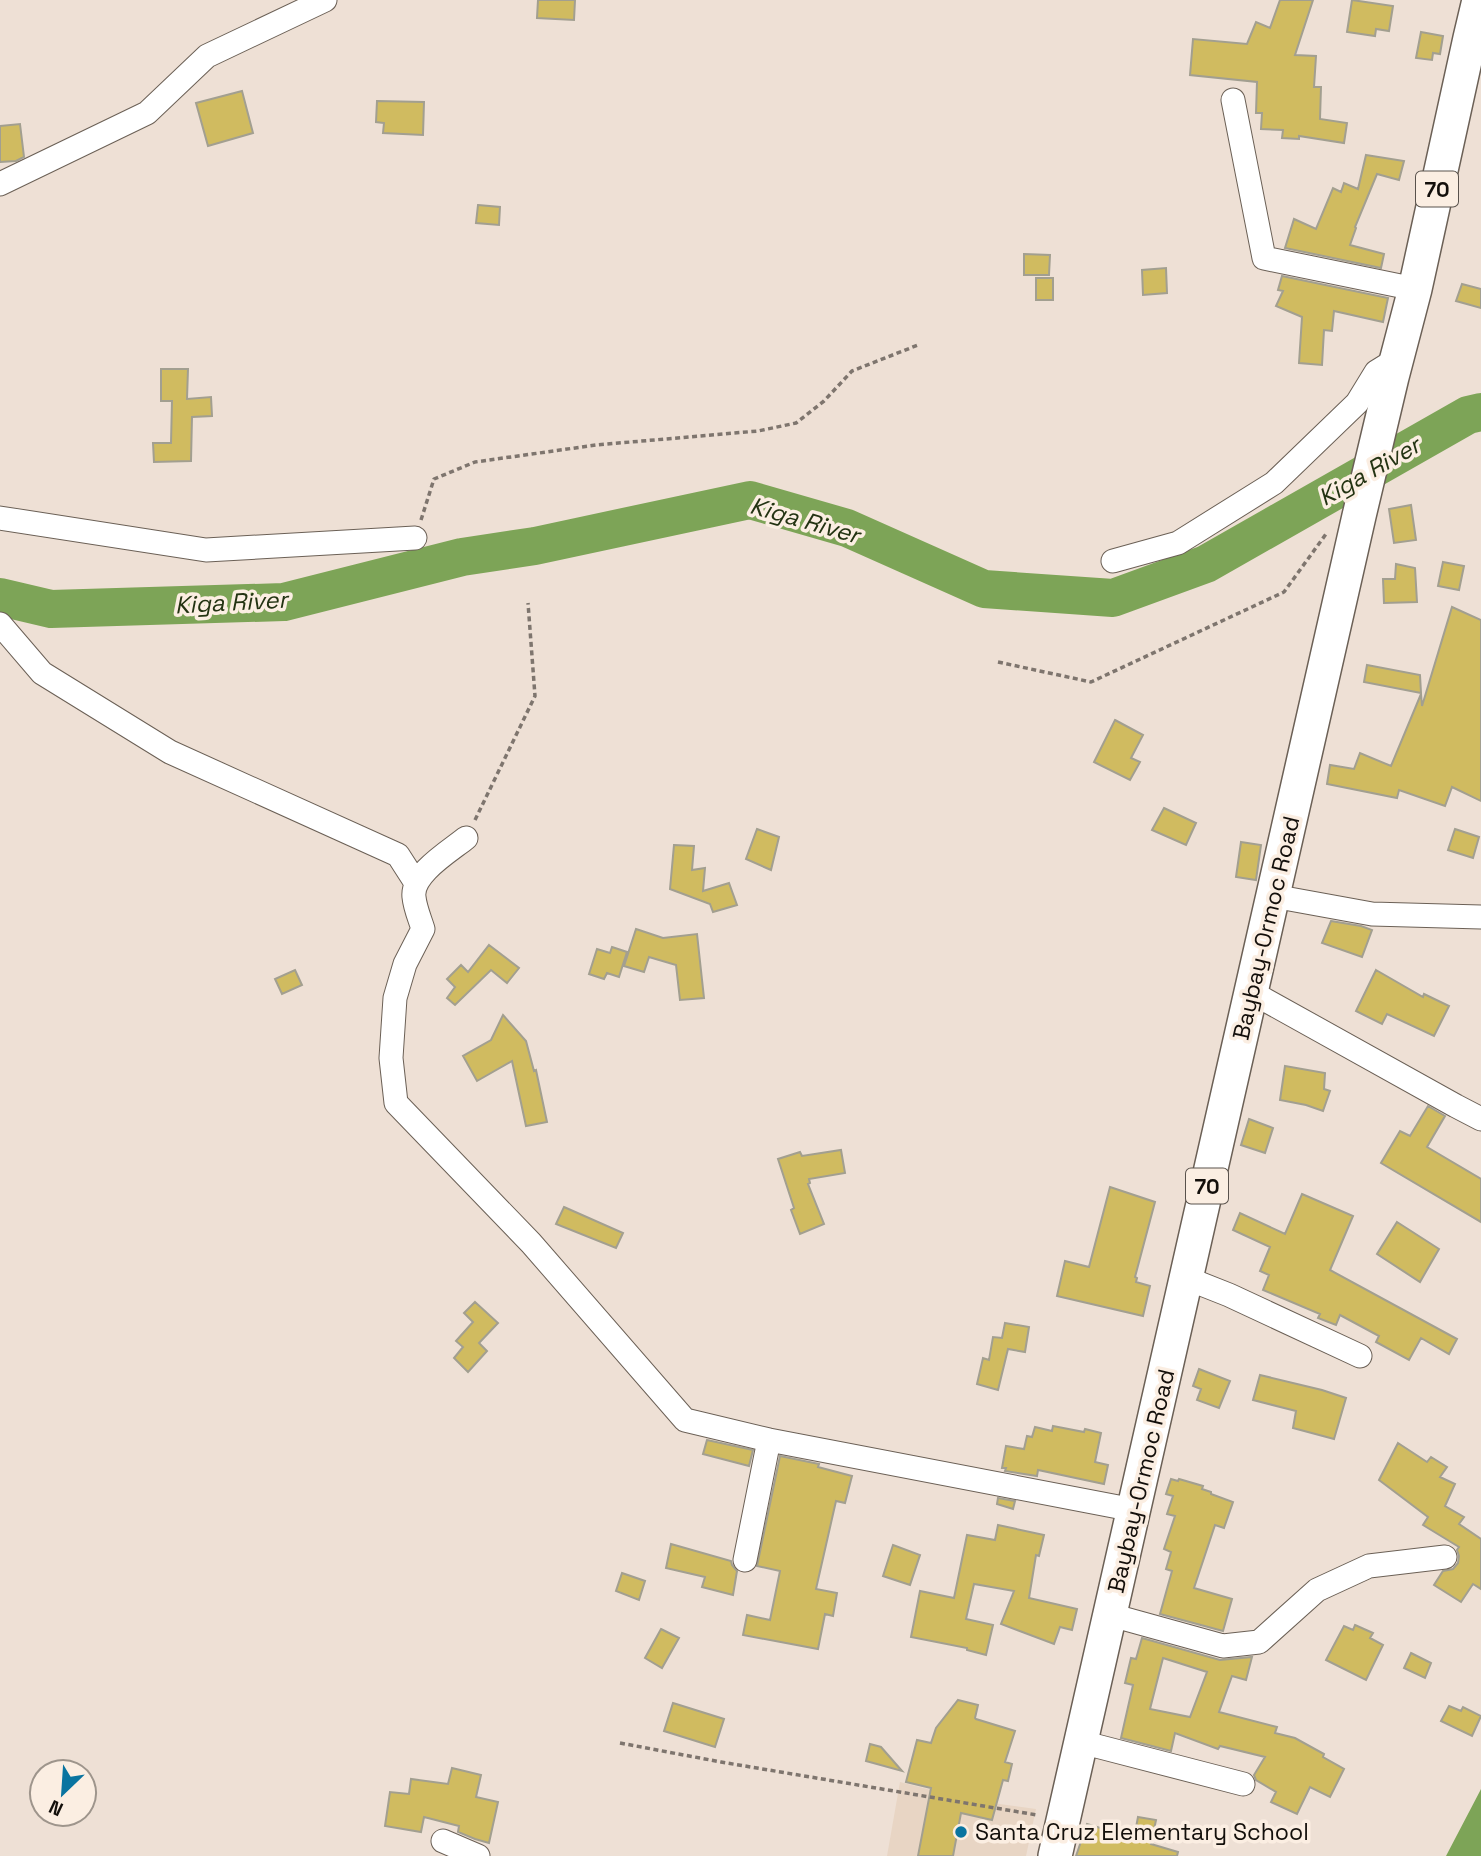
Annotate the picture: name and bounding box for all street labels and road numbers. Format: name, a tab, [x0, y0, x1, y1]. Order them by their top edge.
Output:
road number: 70	[1416, 172, 1458, 206]
street label: Baybay-Ormoc Road	[1226, 813, 1306, 1043]
road number: 70	[1186, 1168, 1228, 1204]
street label: Baybay-Ormoc Road	[1101, 1366, 1181, 1596]

